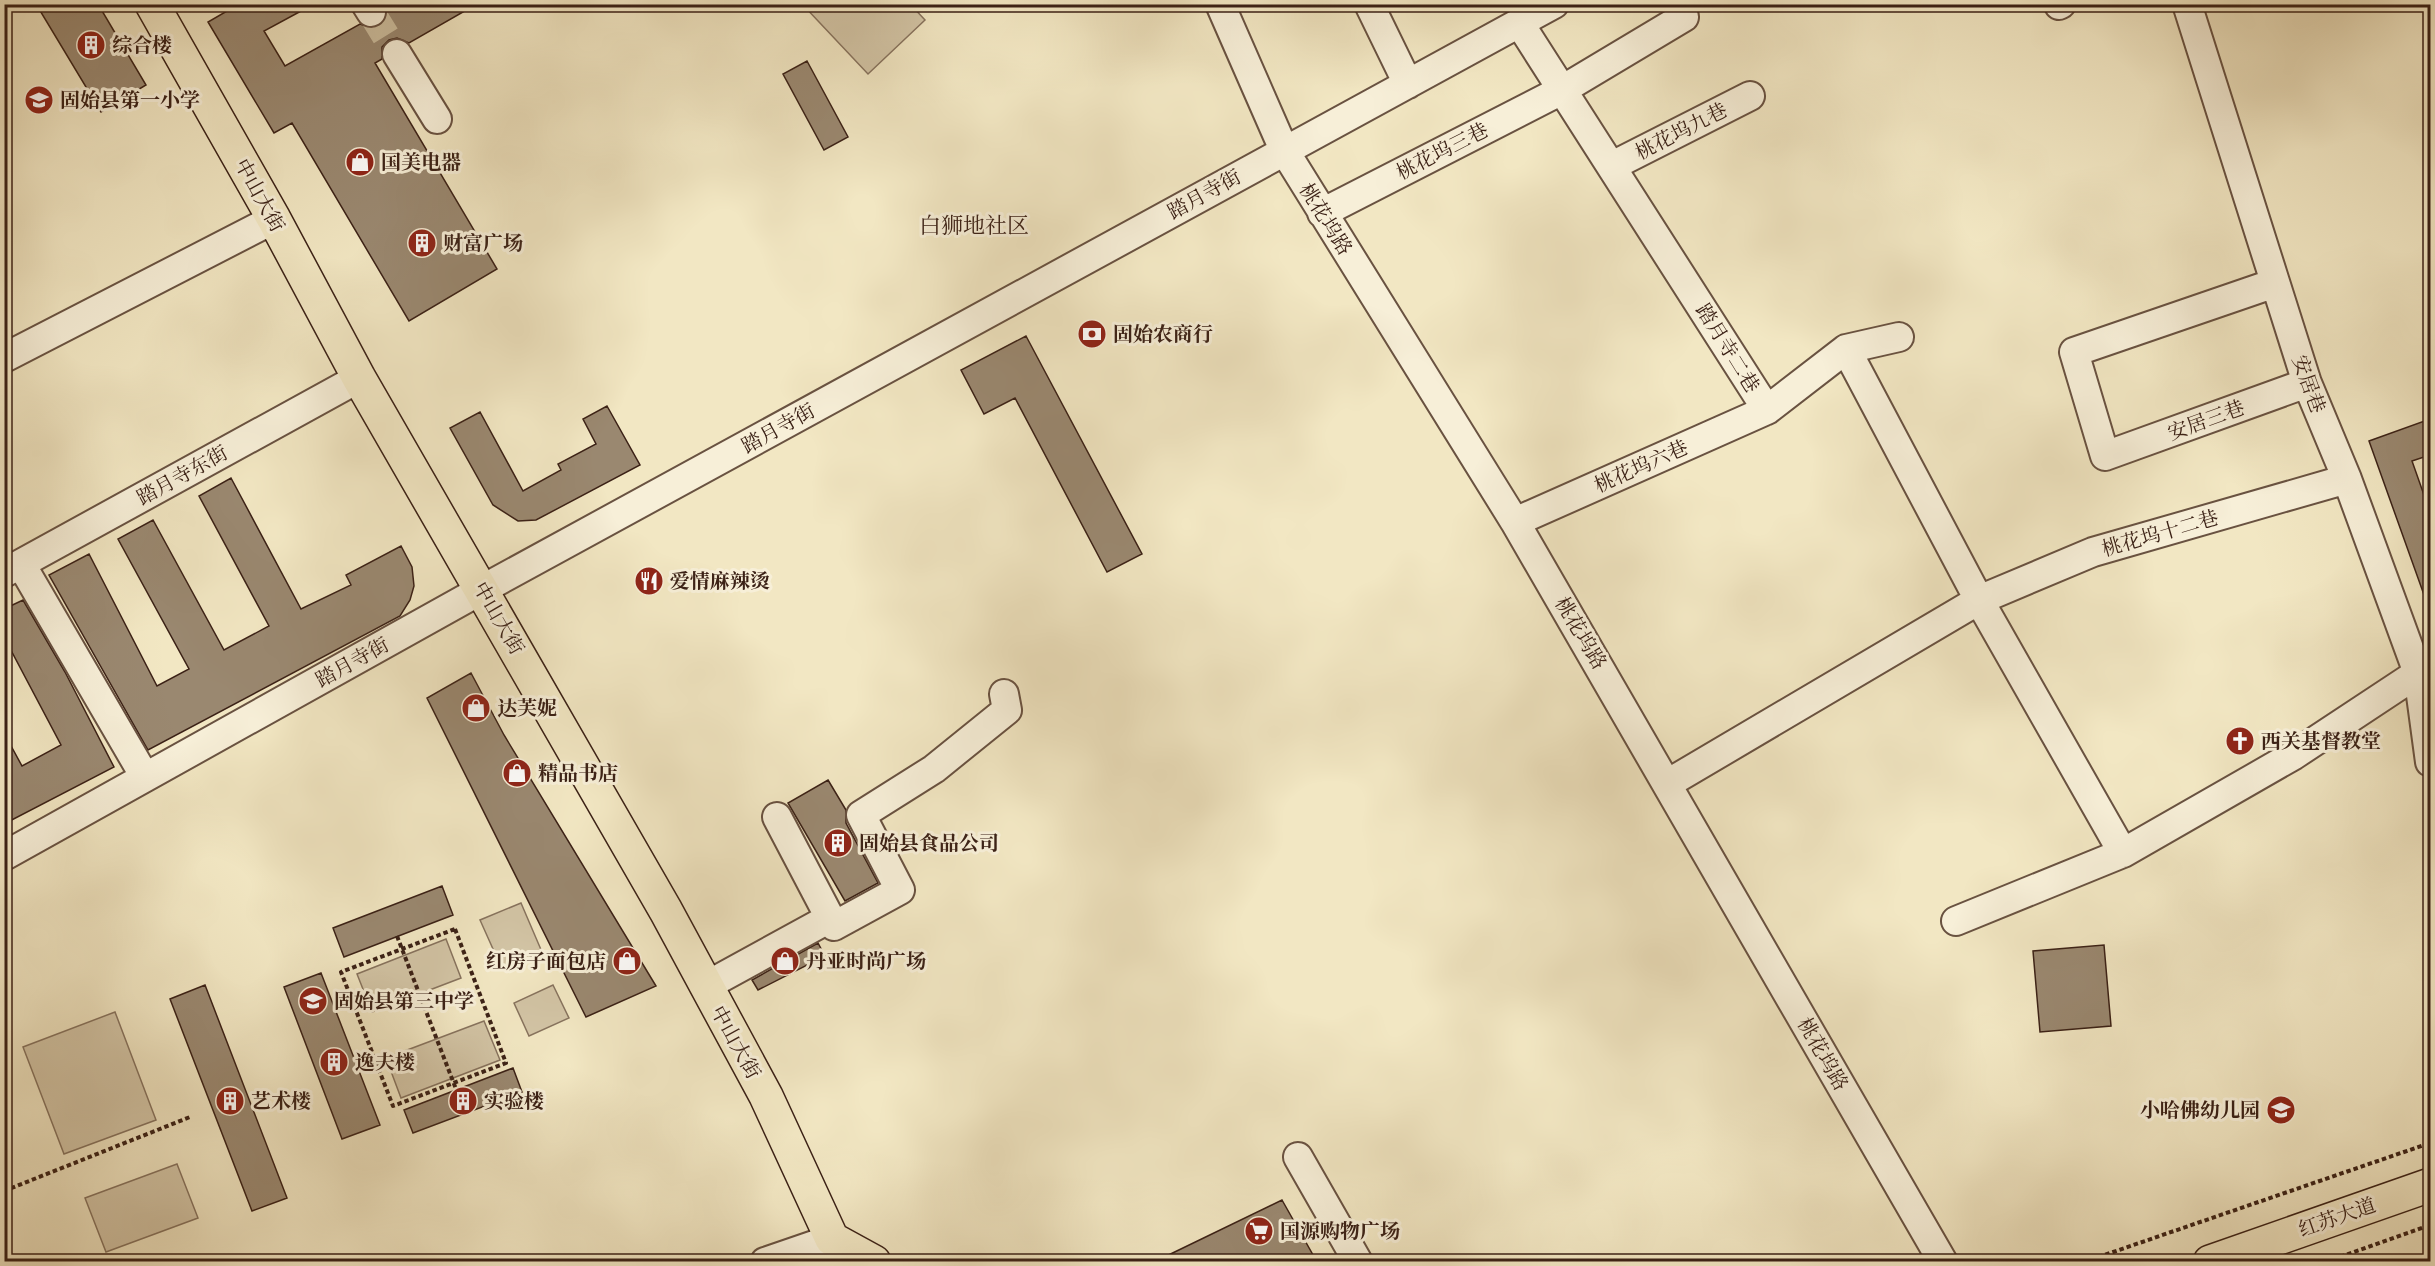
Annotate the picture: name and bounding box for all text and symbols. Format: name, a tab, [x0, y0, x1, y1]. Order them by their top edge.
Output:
building icon: 综合楼	[75, 29, 107, 61]
place label: 综合楼	[112, 32, 172, 58]
school or university icon: 固始县第一小学	[23, 84, 55, 116]
place label: 固始县第一小学	[60, 87, 200, 113]
street label: 桃花坞九巷	[1631, 97, 1731, 165]
street label: 桃花坞三巷	[1392, 117, 1492, 185]
shop icon: 国美电器	[344, 146, 376, 178]
place label: 国美电器	[381, 149, 461, 175]
street label: 中山大街	[229, 154, 291, 236]
street label: 踏月寺街	[1163, 163, 1245, 225]
street label: 桃花坞路	[1294, 178, 1358, 260]
district label: 白狮地社区	[919, 211, 1029, 240]
building icon: 财富广场	[406, 227, 438, 259]
place label: 财富广场	[443, 230, 523, 256]
street label: 踏月寺二巷	[1690, 299, 1766, 397]
bank icon: 固始农商行	[1076, 318, 1108, 350]
place label: 固始农商行	[1113, 321, 1213, 347]
street label: 安居巷	[2287, 351, 2331, 417]
street label: 安居三巷	[2164, 394, 2248, 446]
street label: 踏月寺街	[737, 397, 819, 459]
street label: 桃花坞六巷	[1590, 434, 1692, 498]
street label: 踏月寺东街	[132, 439, 232, 511]
street label: 桃花坞十二巷	[2099, 504, 2221, 562]
restaurant icon: 爱情麻辣烫	[633, 565, 665, 597]
place label: 爱情麻辣烫	[670, 568, 770, 594]
street label: 中山大街	[468, 577, 530, 659]
street label: 桃花坞路	[1549, 592, 1613, 674]
street label: 踏月寺街	[311, 631, 393, 693]
shop icon: 达芙妮	[460, 692, 492, 724]
place label: 达芙妮	[497, 695, 557, 721]
church icon: 西关基督教堂	[2224, 725, 2256, 757]
place label: 西关基督教堂	[2261, 728, 2381, 754]
shop icon: 精品书店	[501, 757, 533, 789]
place label: 精品书店	[538, 760, 618, 786]
building icon: 固始县食品公司	[822, 827, 854, 859]
place label: 固始县食品公司	[859, 830, 999, 856]
shop icon: 红房子面包店	[611, 945, 643, 977]
shop icon: 丹亚时尚广场	[769, 945, 801, 977]
place label: 红房子面包店	[486, 948, 606, 974]
place label: 丹亚时尚广场	[806, 948, 926, 974]
school or university icon: 固始县第三中学	[297, 985, 329, 1017]
place label: 固始县第三中学	[334, 988, 474, 1014]
street label: 中山大街	[705, 1001, 767, 1083]
street label: 桃花坞路	[1792, 1013, 1854, 1095]
building icon: 逸夫楼	[318, 1046, 350, 1078]
place label: 逸夫楼	[355, 1049, 415, 1075]
building icon: 艺术楼	[214, 1085, 246, 1117]
building icon: 实验楼	[447, 1085, 479, 1117]
place label: 艺术楼	[251, 1088, 311, 1114]
place label: 实验楼	[484, 1088, 544, 1114]
school or university icon: 小哈佛幼儿园	[2265, 1094, 2297, 1126]
place label: 小哈佛幼儿园	[2140, 1097, 2260, 1123]
street label: 红苏大道	[2295, 1192, 2379, 1242]
supermarket icon: 国源购物广场	[1243, 1215, 1275, 1247]
place label: 国源购物广场	[1280, 1218, 1400, 1244]

